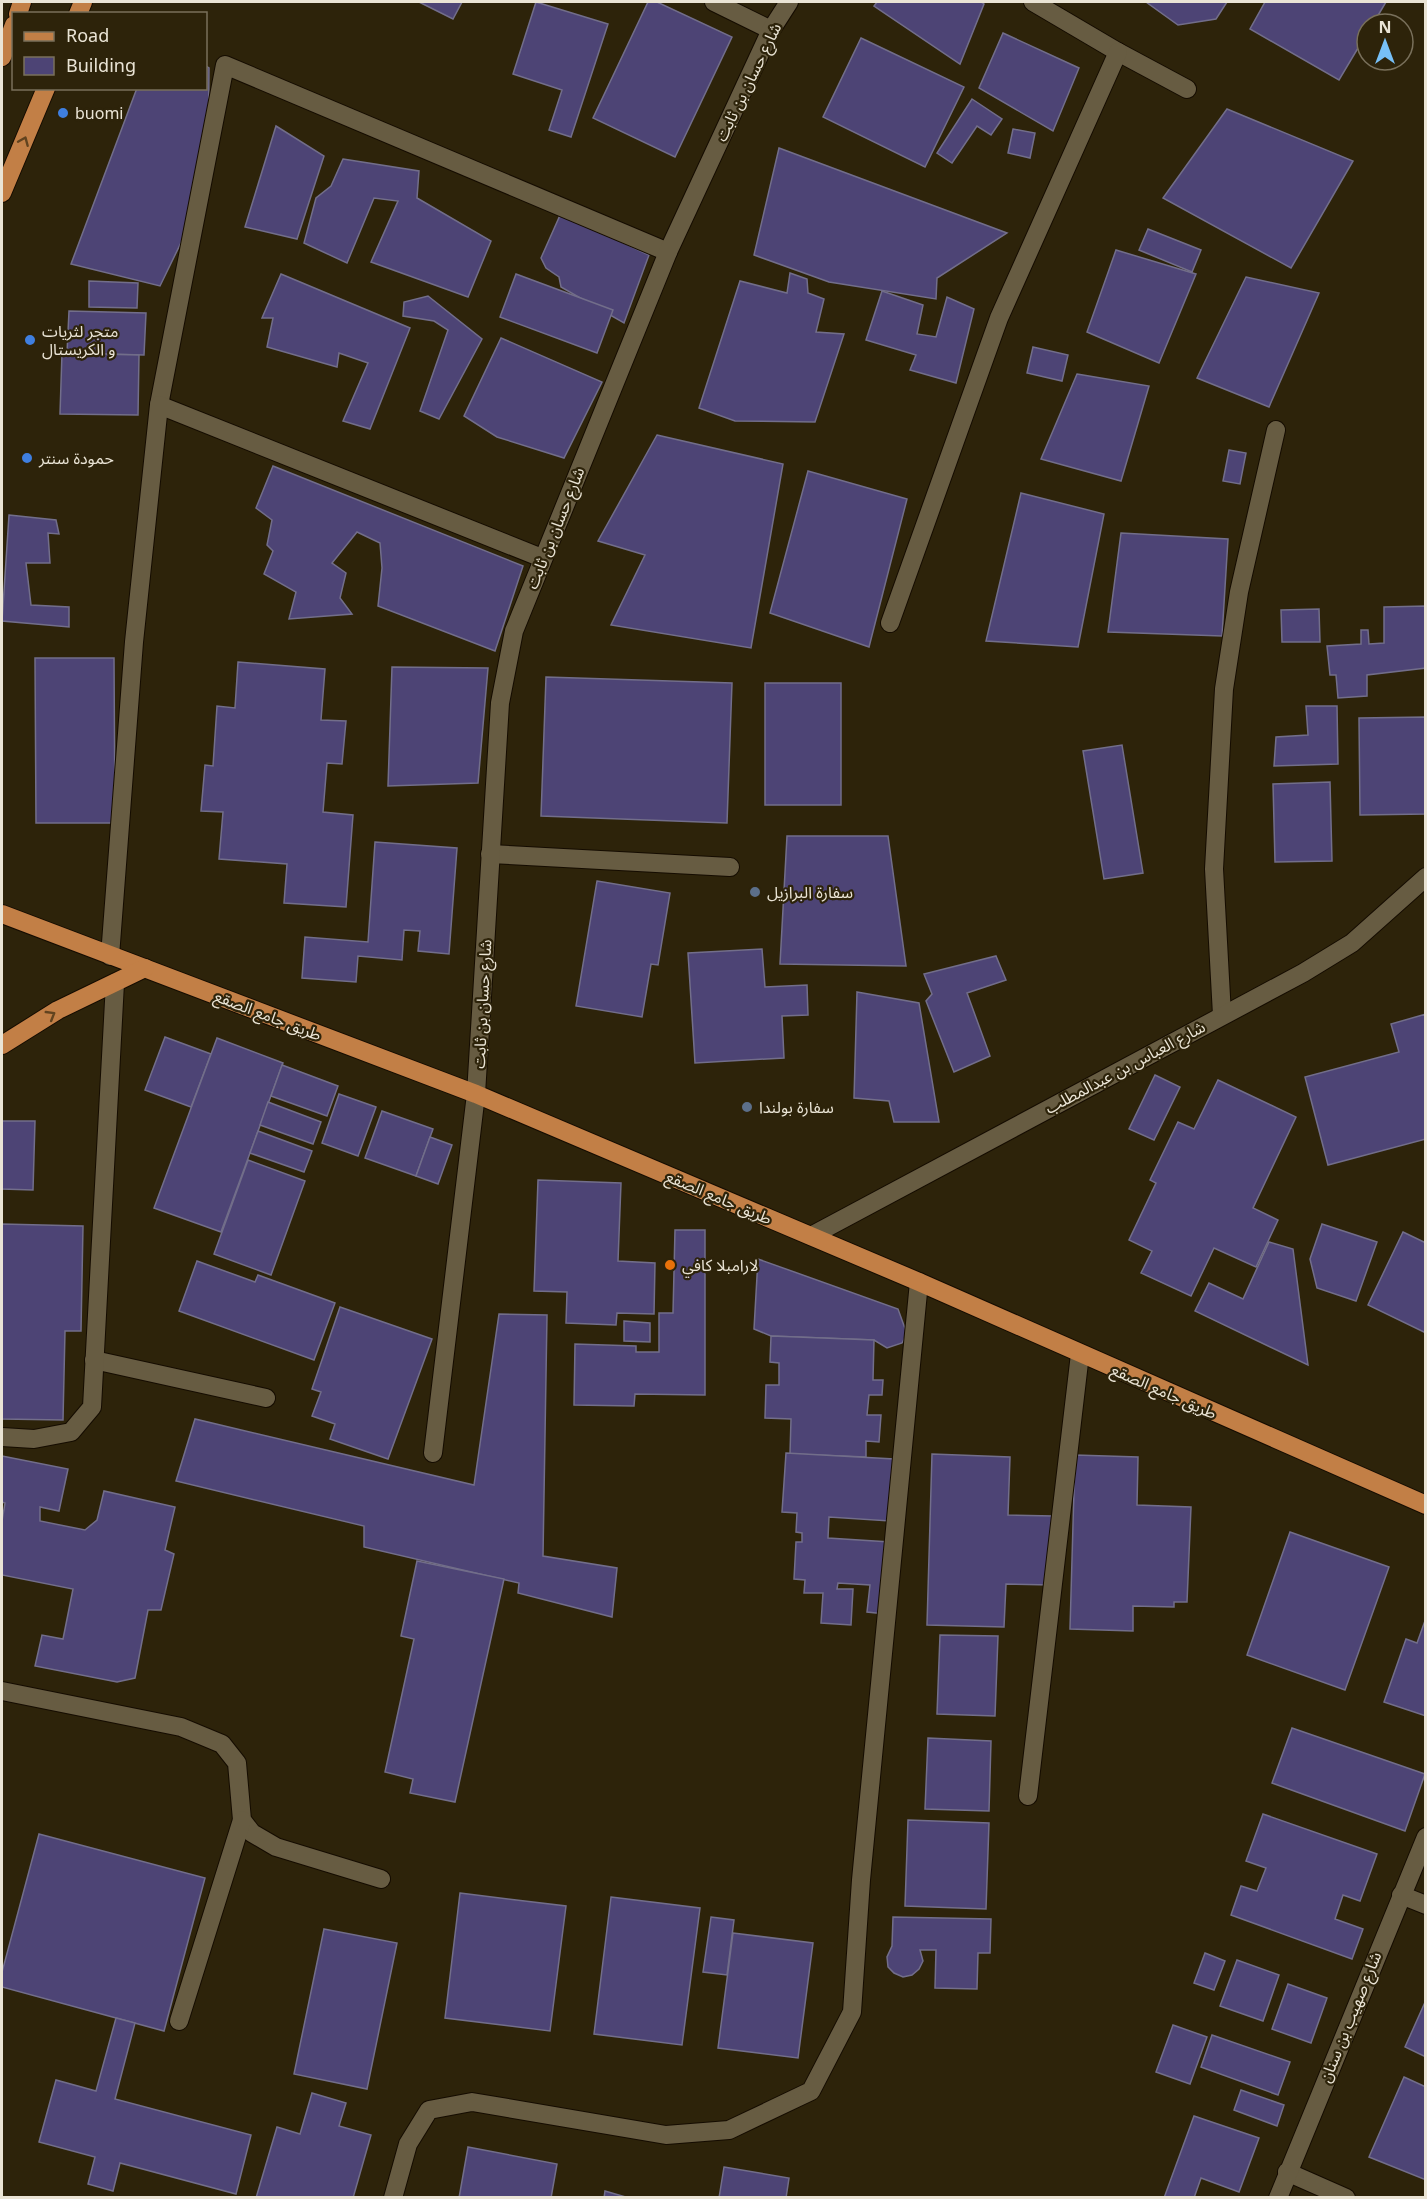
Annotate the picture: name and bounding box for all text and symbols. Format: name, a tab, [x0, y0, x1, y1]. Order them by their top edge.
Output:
legend	[12, 12, 207, 90]
north arrow	[1355, 12, 1415, 72]
text: N	[1378, 16, 1392, 38]
street label: شارع حسان بن ثابت	[710, 19, 788, 146]
text: Road	[66, 23, 109, 47]
text: Building	[66, 53, 136, 77]
place label: buomi	[75, 102, 124, 124]
marker: buomi	[56, 106, 70, 120]
one-way arrow	[17, 136, 29, 147]
place label: متجر لثريات و الكريستال	[42, 320, 118, 360]
marker: متجر لثريات و الكريستال	[23, 333, 37, 347]
place label: حمودة سنتر	[38, 447, 114, 469]
marker: حمودة سنتر	[20, 451, 34, 465]
street label: شارع حسان بن ثابت	[521, 464, 591, 593]
place label: سفارة البرازيل	[767, 881, 853, 903]
marker: سفارة البرازيل	[748, 885, 762, 899]
street label: شارع حسان بن ثابت	[468, 939, 498, 1069]
street label: طريق جامع الصقع	[210, 984, 325, 1047]
one-way arrow	[45, 1010, 55, 1022]
street label: شارع العباس بن عبدالمطلب	[1041, 1015, 1210, 1120]
place label: سفارة بولندا	[759, 1096, 834, 1118]
marker: سفارة بولندا	[740, 1100, 754, 1114]
street label: طريق جامع الصقع	[662, 1165, 776, 1231]
place label: لارامبلا كافي	[682, 1254, 758, 1278]
marker: لارامبلا كافي	[663, 1258, 677, 1272]
street label: طريق جامع الصقع	[1107, 1358, 1220, 1426]
street label: شارع صهيب بن سنان	[1314, 1948, 1388, 2086]

